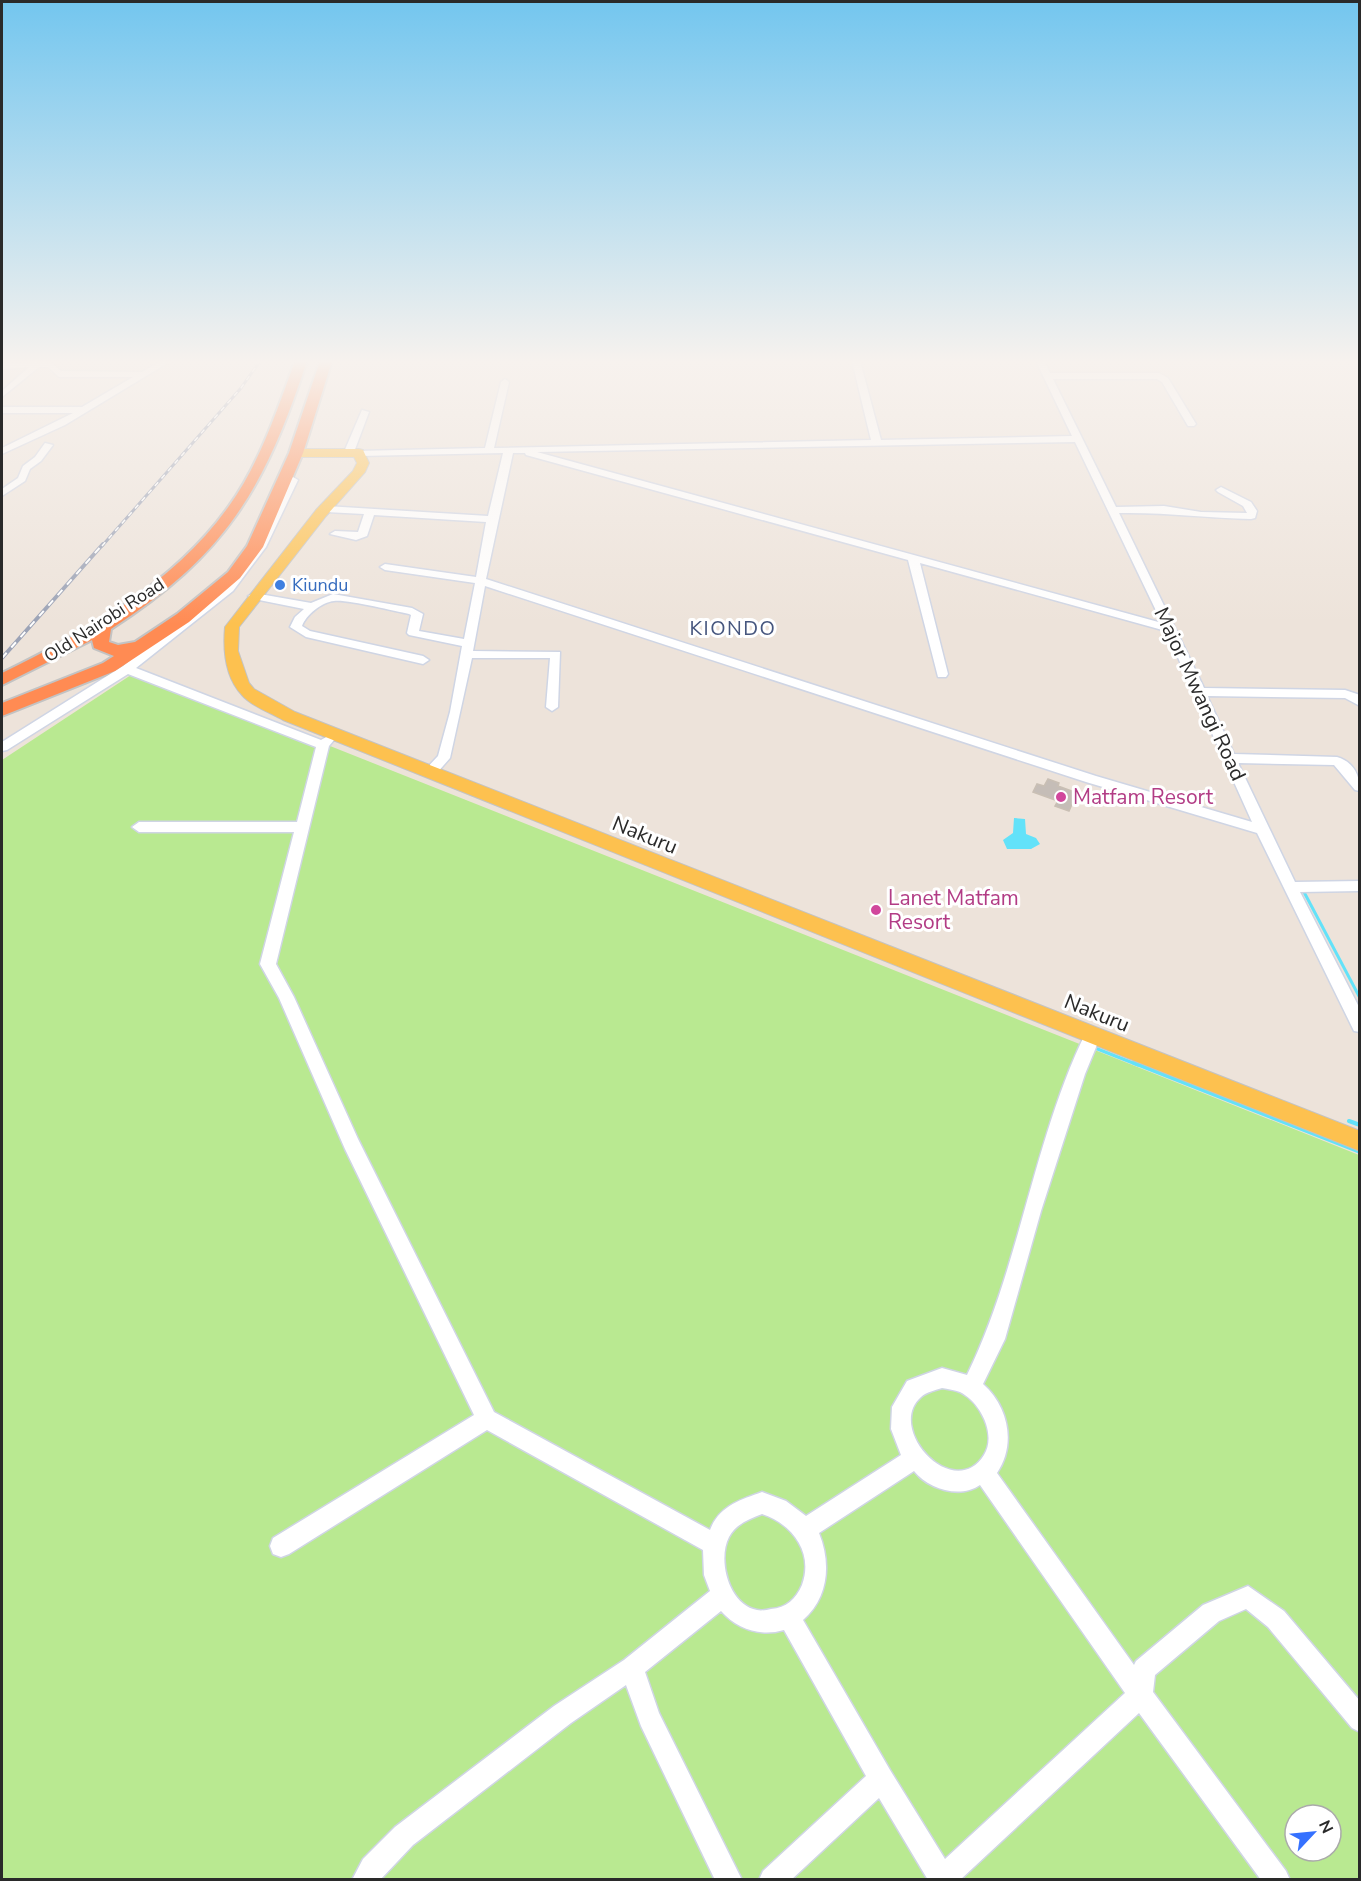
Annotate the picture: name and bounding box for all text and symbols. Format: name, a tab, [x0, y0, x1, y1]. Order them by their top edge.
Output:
street label: Old Nairobi Road	[39, 572, 169, 668]
place label: Kiundu	[292, 573, 348, 597]
marker: Kiundu	[273, 578, 287, 592]
street label: Major Mwangi Road	[1147, 603, 1253, 785]
district label: KIONDO	[690, 615, 776, 642]
place label: Matfam Resort	[1073, 783, 1214, 811]
marker: Matfam Resort	[1054, 790, 1068, 804]
street label: Nakuru	[608, 809, 682, 861]
place label: Lanet Matfam Resort	[888, 884, 1019, 936]
marker: Lanet Matfam Resort	[869, 903, 883, 917]
street label: Nakuru	[1060, 987, 1134, 1039]
north arrow	[1283, 1803, 1343, 1863]
text: N	[1313, 1817, 1338, 1837]

